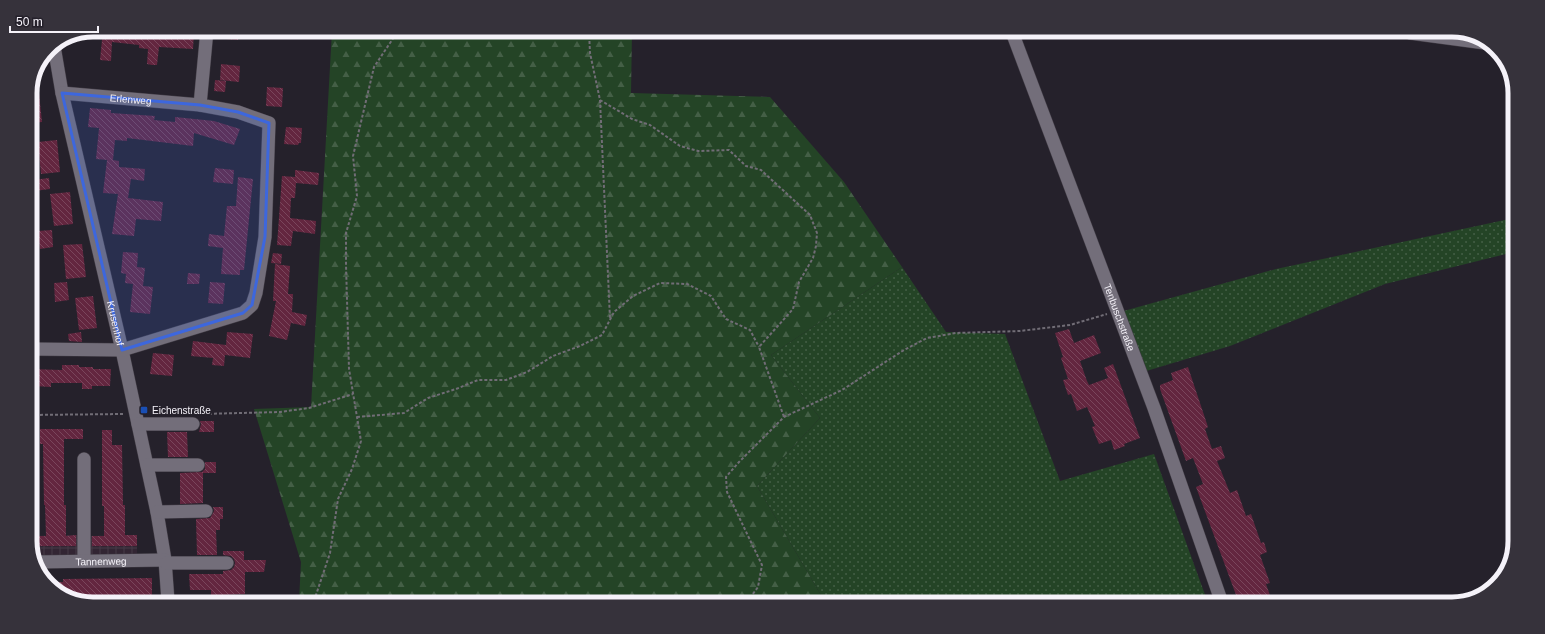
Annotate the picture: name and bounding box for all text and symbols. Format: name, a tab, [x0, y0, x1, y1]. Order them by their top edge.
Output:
scale bar	[10, 8, 98, 34]
text: 50 m	[16, 15, 43, 29]
street label: Erlenweg	[109, 92, 152, 106]
street label: Tenbuschstraße	[1102, 282, 1138, 353]
street label: Krusenhof	[105, 300, 126, 347]
marker: Eichenstraße	[139, 405, 149, 415]
place label: Eichenstraße	[152, 405, 211, 416]
street label: Tannenweg	[75, 555, 127, 567]

